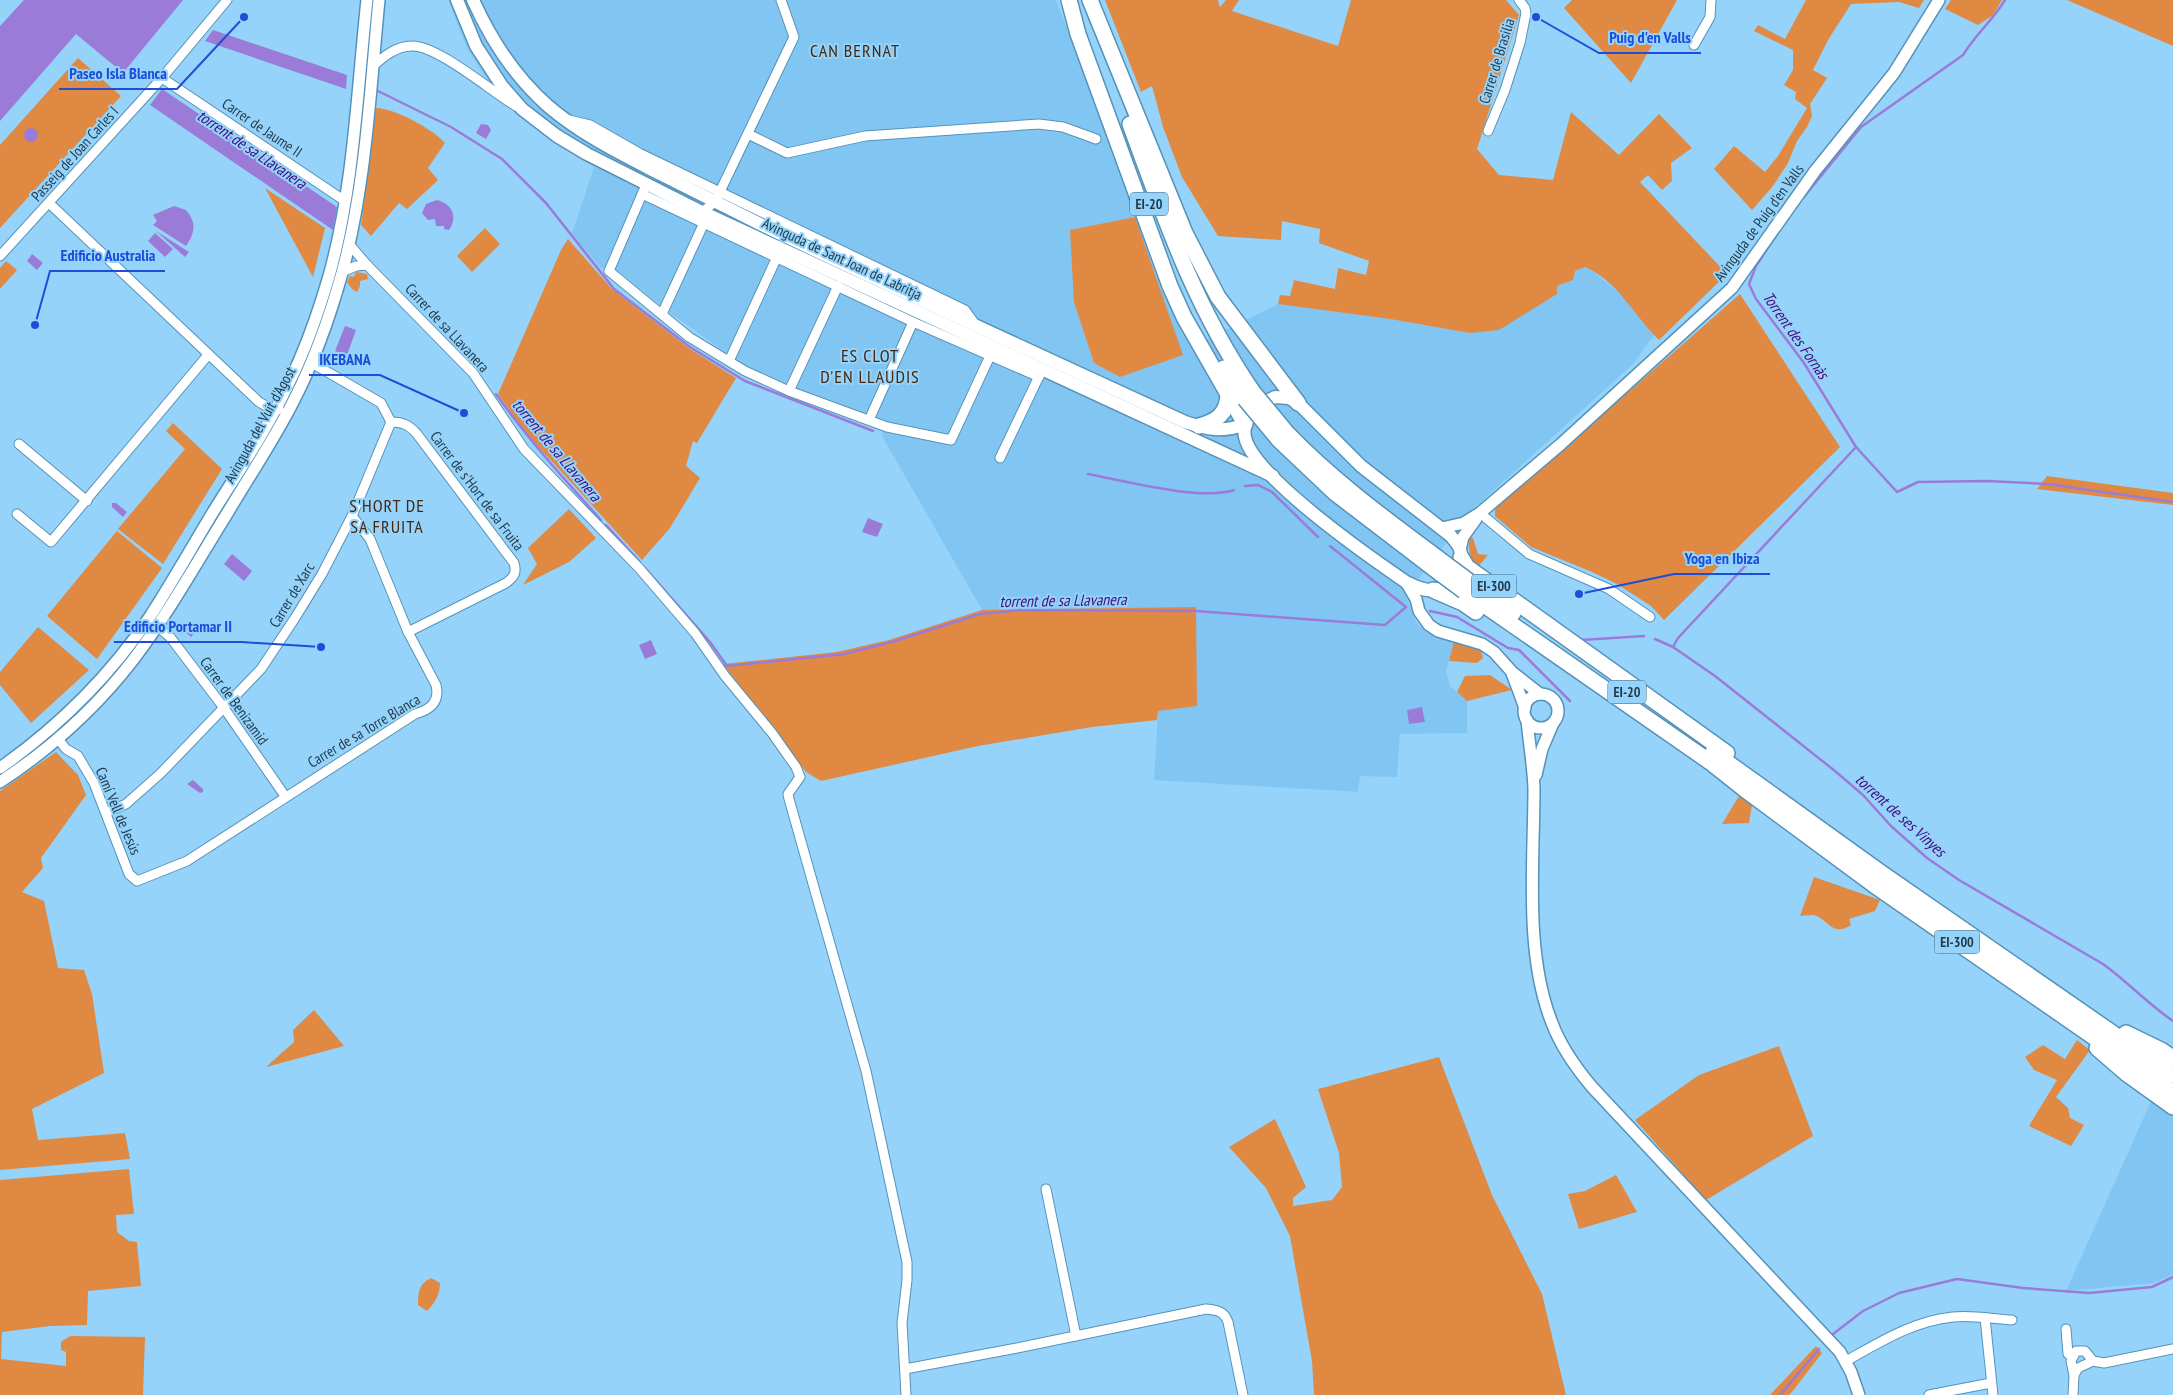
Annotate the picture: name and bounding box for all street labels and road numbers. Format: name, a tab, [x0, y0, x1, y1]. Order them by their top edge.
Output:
street label: Carrer de Brasilia	[1474, 16, 1519, 106]
street label: Carrer de Jaume II	[219, 94, 306, 161]
street label: Passeig de Joan Carles I	[27, 102, 122, 205]
street label: Avinguda de Puig d'en Valls	[1710, 160, 1808, 285]
road number: EI-20	[1130, 192, 1168, 215]
street label: Avinguda de Sant Joan de Labritja	[759, 213, 925, 304]
street label: Carrer de sa Llavanera	[401, 279, 494, 376]
street label: Avinguda del Vuit d'Agost	[220, 363, 299, 486]
street label: Carrer de s'Hort de sa Fruita	[426, 427, 529, 554]
street label: Carrer de Xarc	[265, 558, 319, 631]
road number: EI-300	[1472, 574, 1516, 598]
street label: Carrer de Benizamid	[196, 653, 273, 748]
road number: EI-20	[1608, 680, 1646, 704]
street label: Carrer de sa Torre Blanca	[304, 690, 423, 772]
street label: Camí Vell de Jesús	[91, 764, 145, 858]
road number: EI-300	[1934, 930, 1980, 954]

